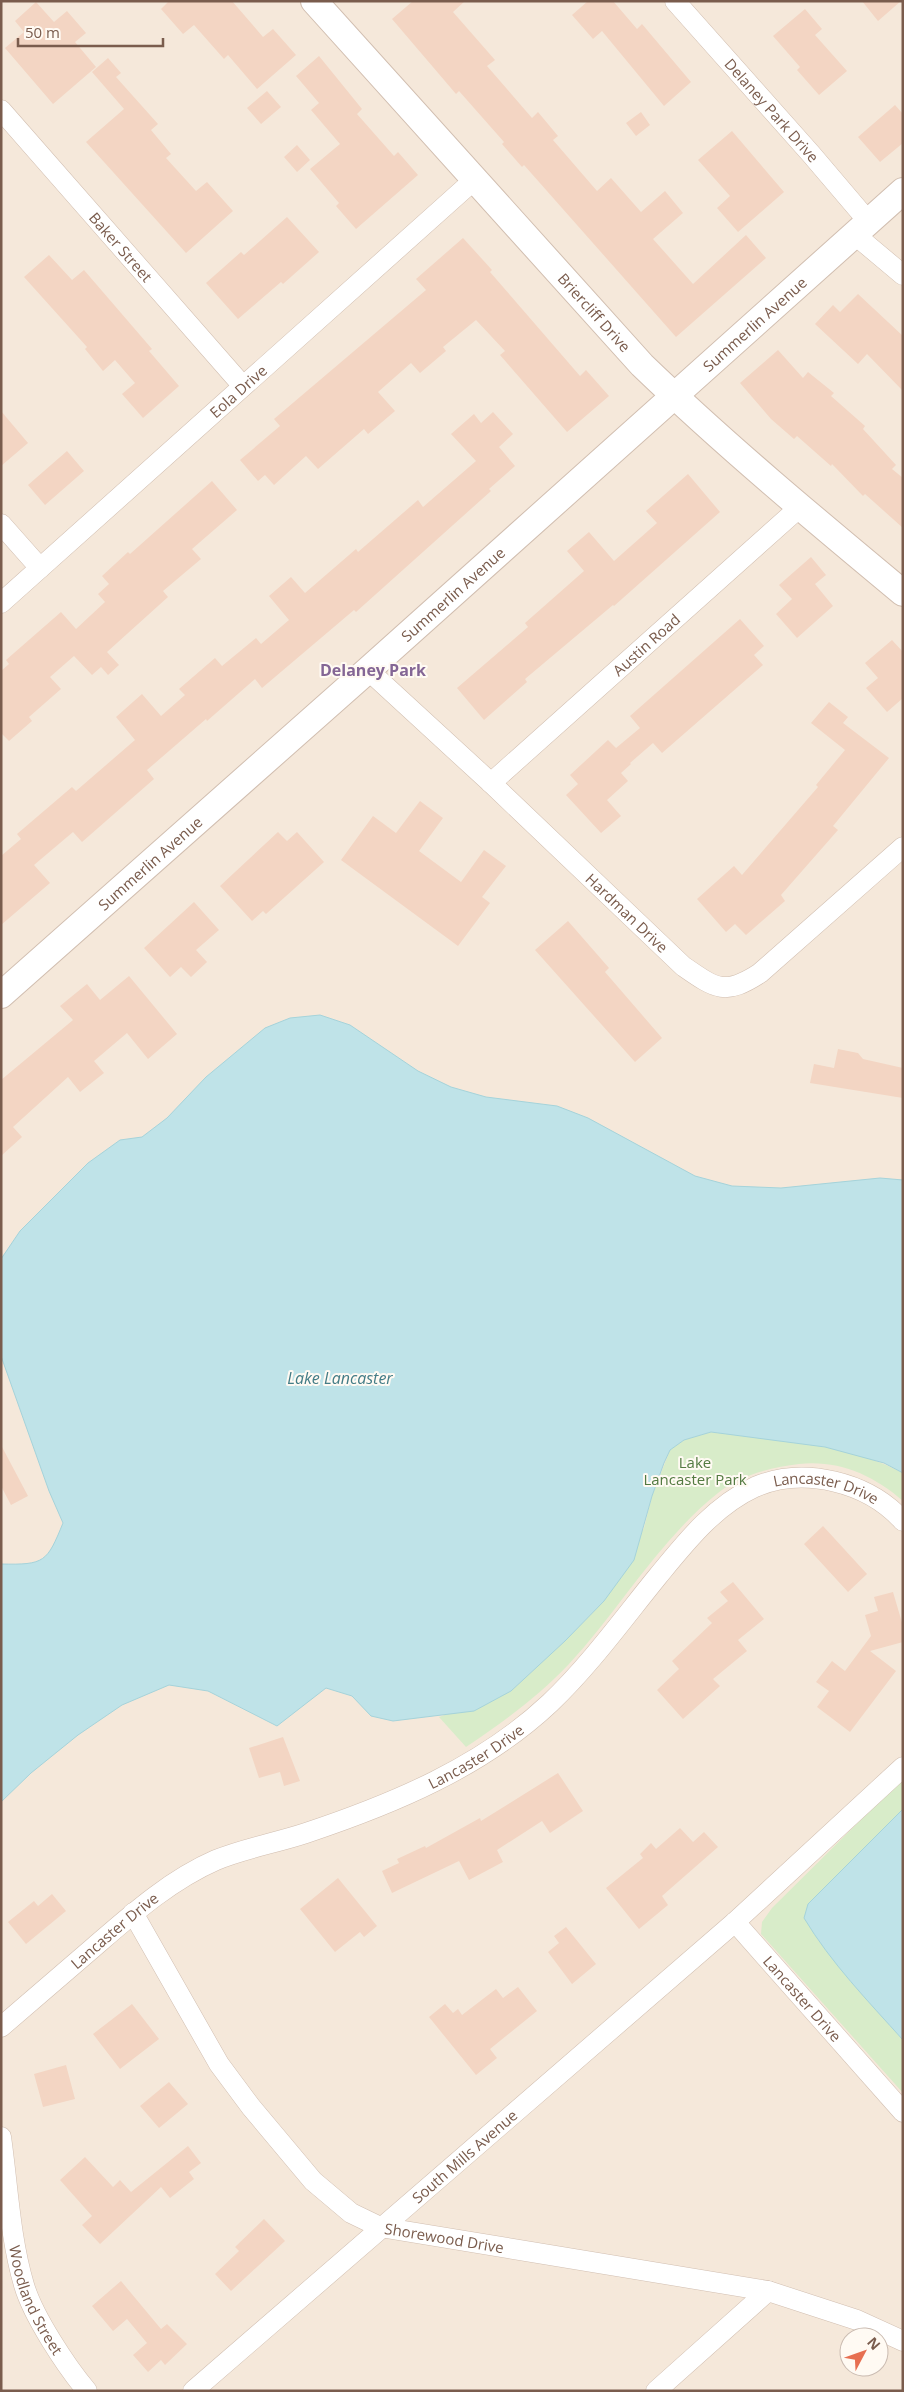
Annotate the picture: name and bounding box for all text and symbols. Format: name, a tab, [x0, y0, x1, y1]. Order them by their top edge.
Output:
scale bar	[18, 15, 162, 47]
text: 50 m	[25, 22, 60, 42]
street label: Delaney Park Drive	[720, 54, 824, 166]
street label: Baker Street	[85, 208, 157, 286]
street label: Briercliff Drive	[554, 269, 635, 356]
street label: Summerlin Avenue	[698, 272, 811, 376]
street label: Eola Drive	[205, 360, 271, 422]
street label: Summerlin Avenue	[397, 542, 509, 646]
street label: Austin Road	[608, 609, 684, 680]
district label: Delaney Park	[320, 659, 426, 681]
street label: Summerlin Avenue	[94, 812, 206, 915]
street label: Hardman Drive	[581, 869, 673, 957]
water label: Lake Lancaster	[287, 1367, 393, 1389]
park label: Lake Lancaster Park	[643, 1452, 747, 1489]
street label: Lancaster Drive	[771, 1468, 883, 1508]
street label: Lancaster Drive	[425, 1719, 528, 1793]
street label: Lancaster Drive	[66, 1888, 162, 1973]
street label: Lancaster Drive	[759, 1951, 846, 2046]
street label: South Mills Avenue	[408, 2105, 521, 2207]
street label: Shorewood Drive	[383, 2218, 505, 2257]
street label: Woodland Street	[5, 2243, 68, 2359]
north arrow	[839, 2327, 889, 2377]
text: N	[863, 2333, 885, 2354]

